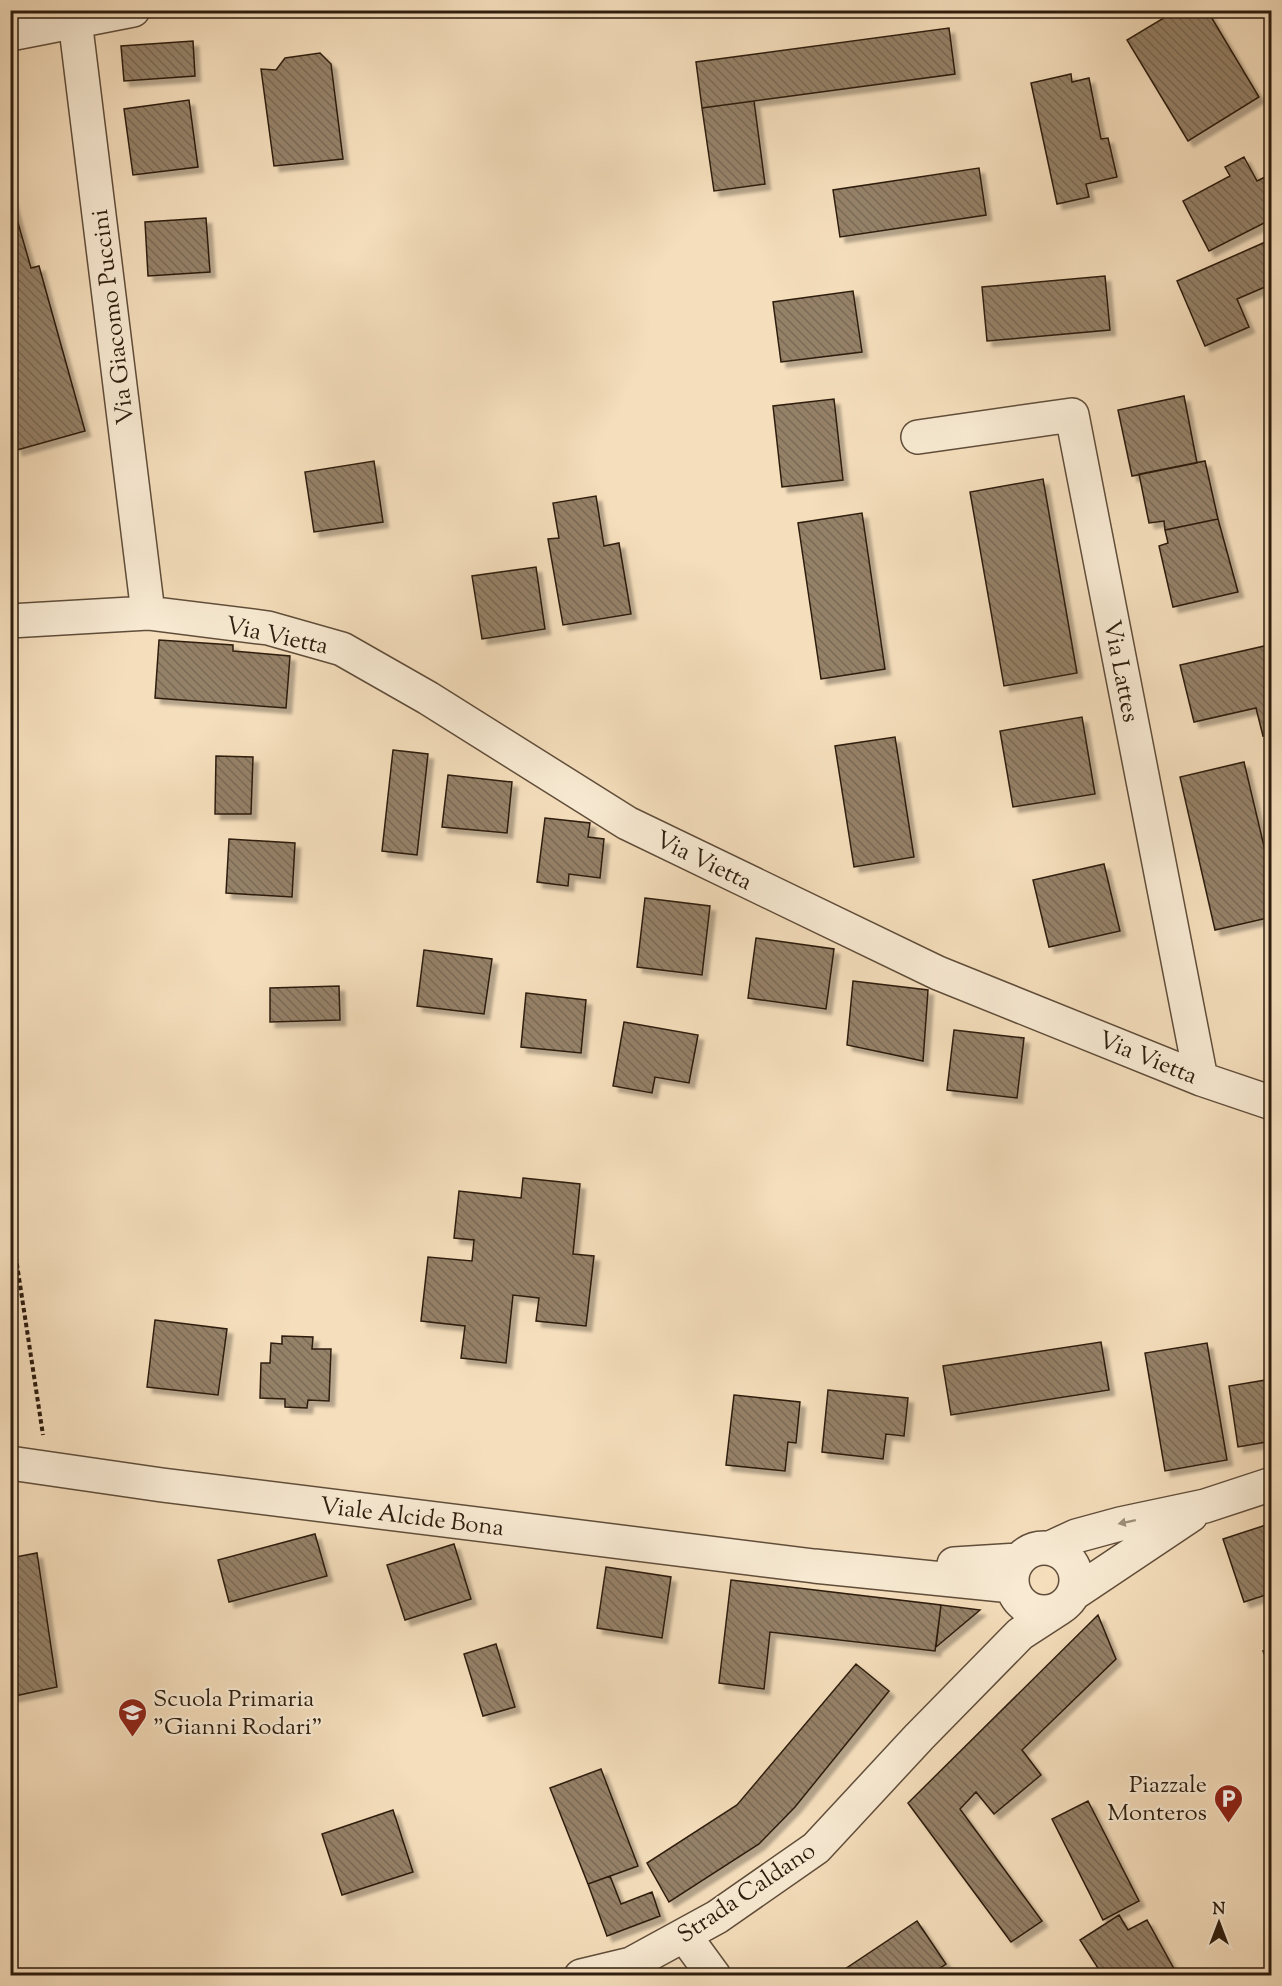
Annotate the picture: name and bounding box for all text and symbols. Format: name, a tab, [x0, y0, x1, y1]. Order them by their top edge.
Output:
street label: Via Giacomo Puccini	[84, 207, 144, 426]
street label: Via Vietta	[222, 610, 331, 664]
street label: Via Lattes	[1093, 617, 1147, 725]
street label: Via Vietta	[649, 824, 757, 900]
street label: Via Vietta	[1093, 1024, 1202, 1094]
street label: Viale Alcide Bona	[318, 1490, 506, 1546]
one-way arrow	[1117, 1518, 1136, 1527]
place label: Scuola Primaria "Gianni Rodari"	[153, 1683, 323, 1745]
school or university icon: Scuola Primaria "Gianni Rodari"	[116, 1696, 148, 1738]
place label: Piazzale Monteros	[1107, 1769, 1207, 1831]
parking icon: Piazzale Monteros	[1212, 1782, 1244, 1824]
street label: Strada Caldano	[671, 1835, 823, 1953]
north arrow	[1189, 1893, 1249, 1953]
text: N	[1213, 1899, 1226, 1922]

